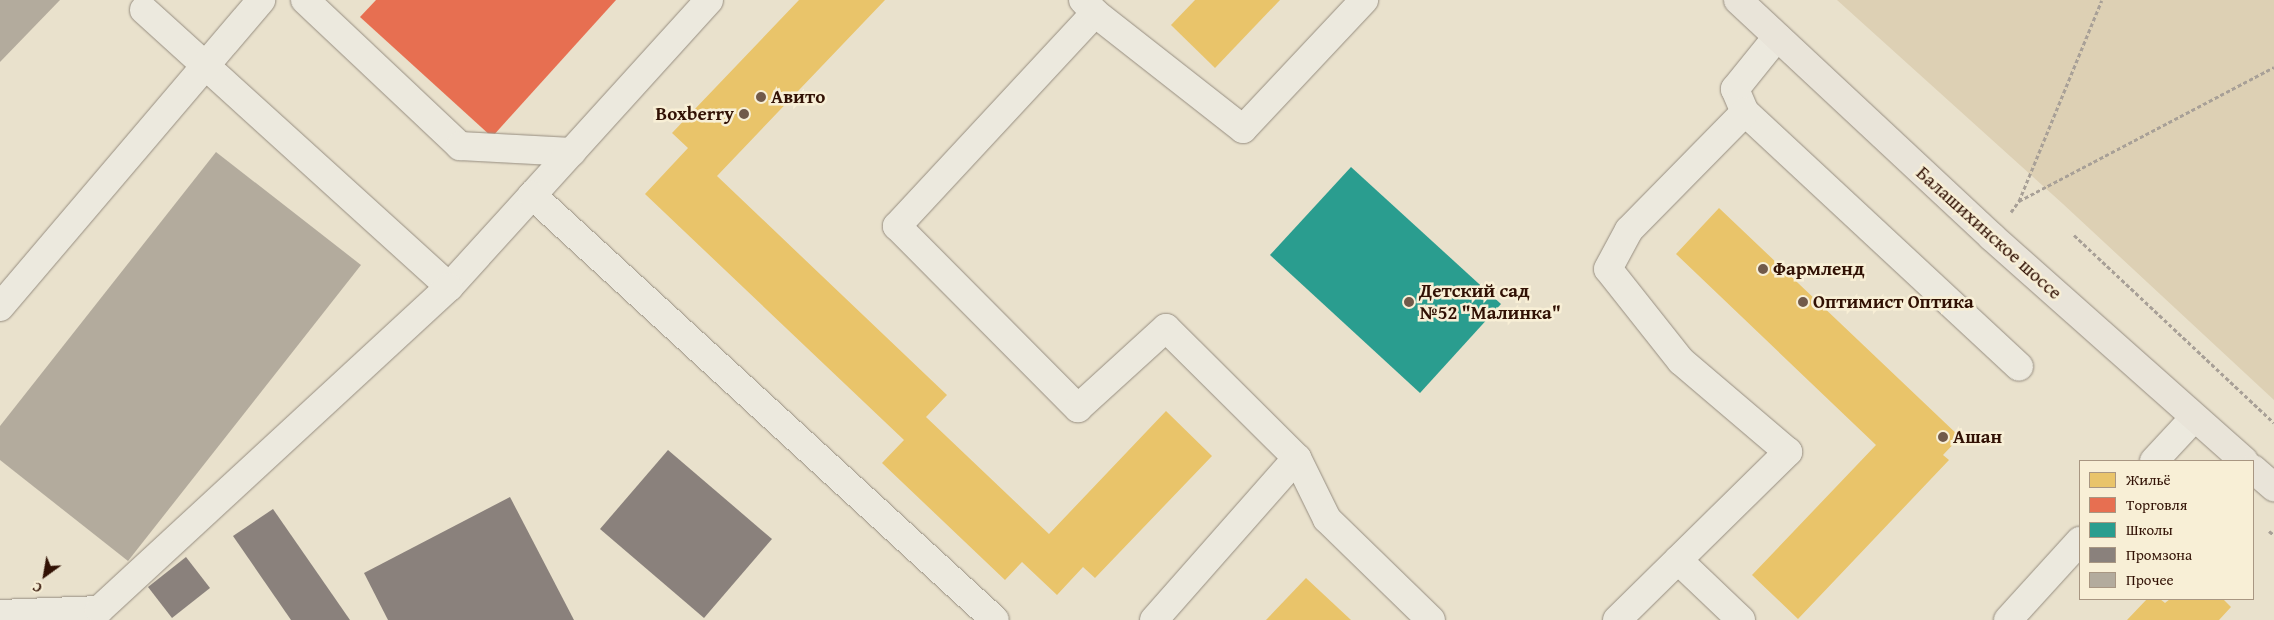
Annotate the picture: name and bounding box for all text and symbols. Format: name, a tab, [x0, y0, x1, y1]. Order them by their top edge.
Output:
place label: Авито	[771, 86, 825, 108]
marker: Авито	[755, 91, 767, 103]
place label: Boxberry	[656, 103, 734, 125]
marker: Boxberry	[738, 108, 750, 120]
street label: Балашихинское шоссе	[1912, 162, 2066, 304]
place label: Фармленд	[1773, 258, 1865, 280]
marker: Фармленд	[1757, 263, 1769, 275]
place label: Детский сад №52 "Малинка"	[1419, 280, 1561, 324]
place label: Оптимист Оптика	[1813, 291, 1974, 313]
marker: Детский сад №52 "Малинка"	[1403, 296, 1415, 308]
marker: Оптимист Оптика	[1797, 296, 1809, 308]
place label: Ашан	[1953, 426, 2002, 448]
marker: Ашан	[1937, 431, 1949, 443]
legend	[2079, 460, 2254, 600]
text: Жильё	[2126, 469, 2171, 490]
text: Торговля	[2126, 494, 2187, 515]
text: Школы	[2126, 519, 2173, 540]
text: Промзона	[2126, 544, 2192, 565]
north arrow	[20, 550, 70, 600]
text: Прочее	[2126, 569, 2174, 590]
text: С	[28, 577, 46, 598]

